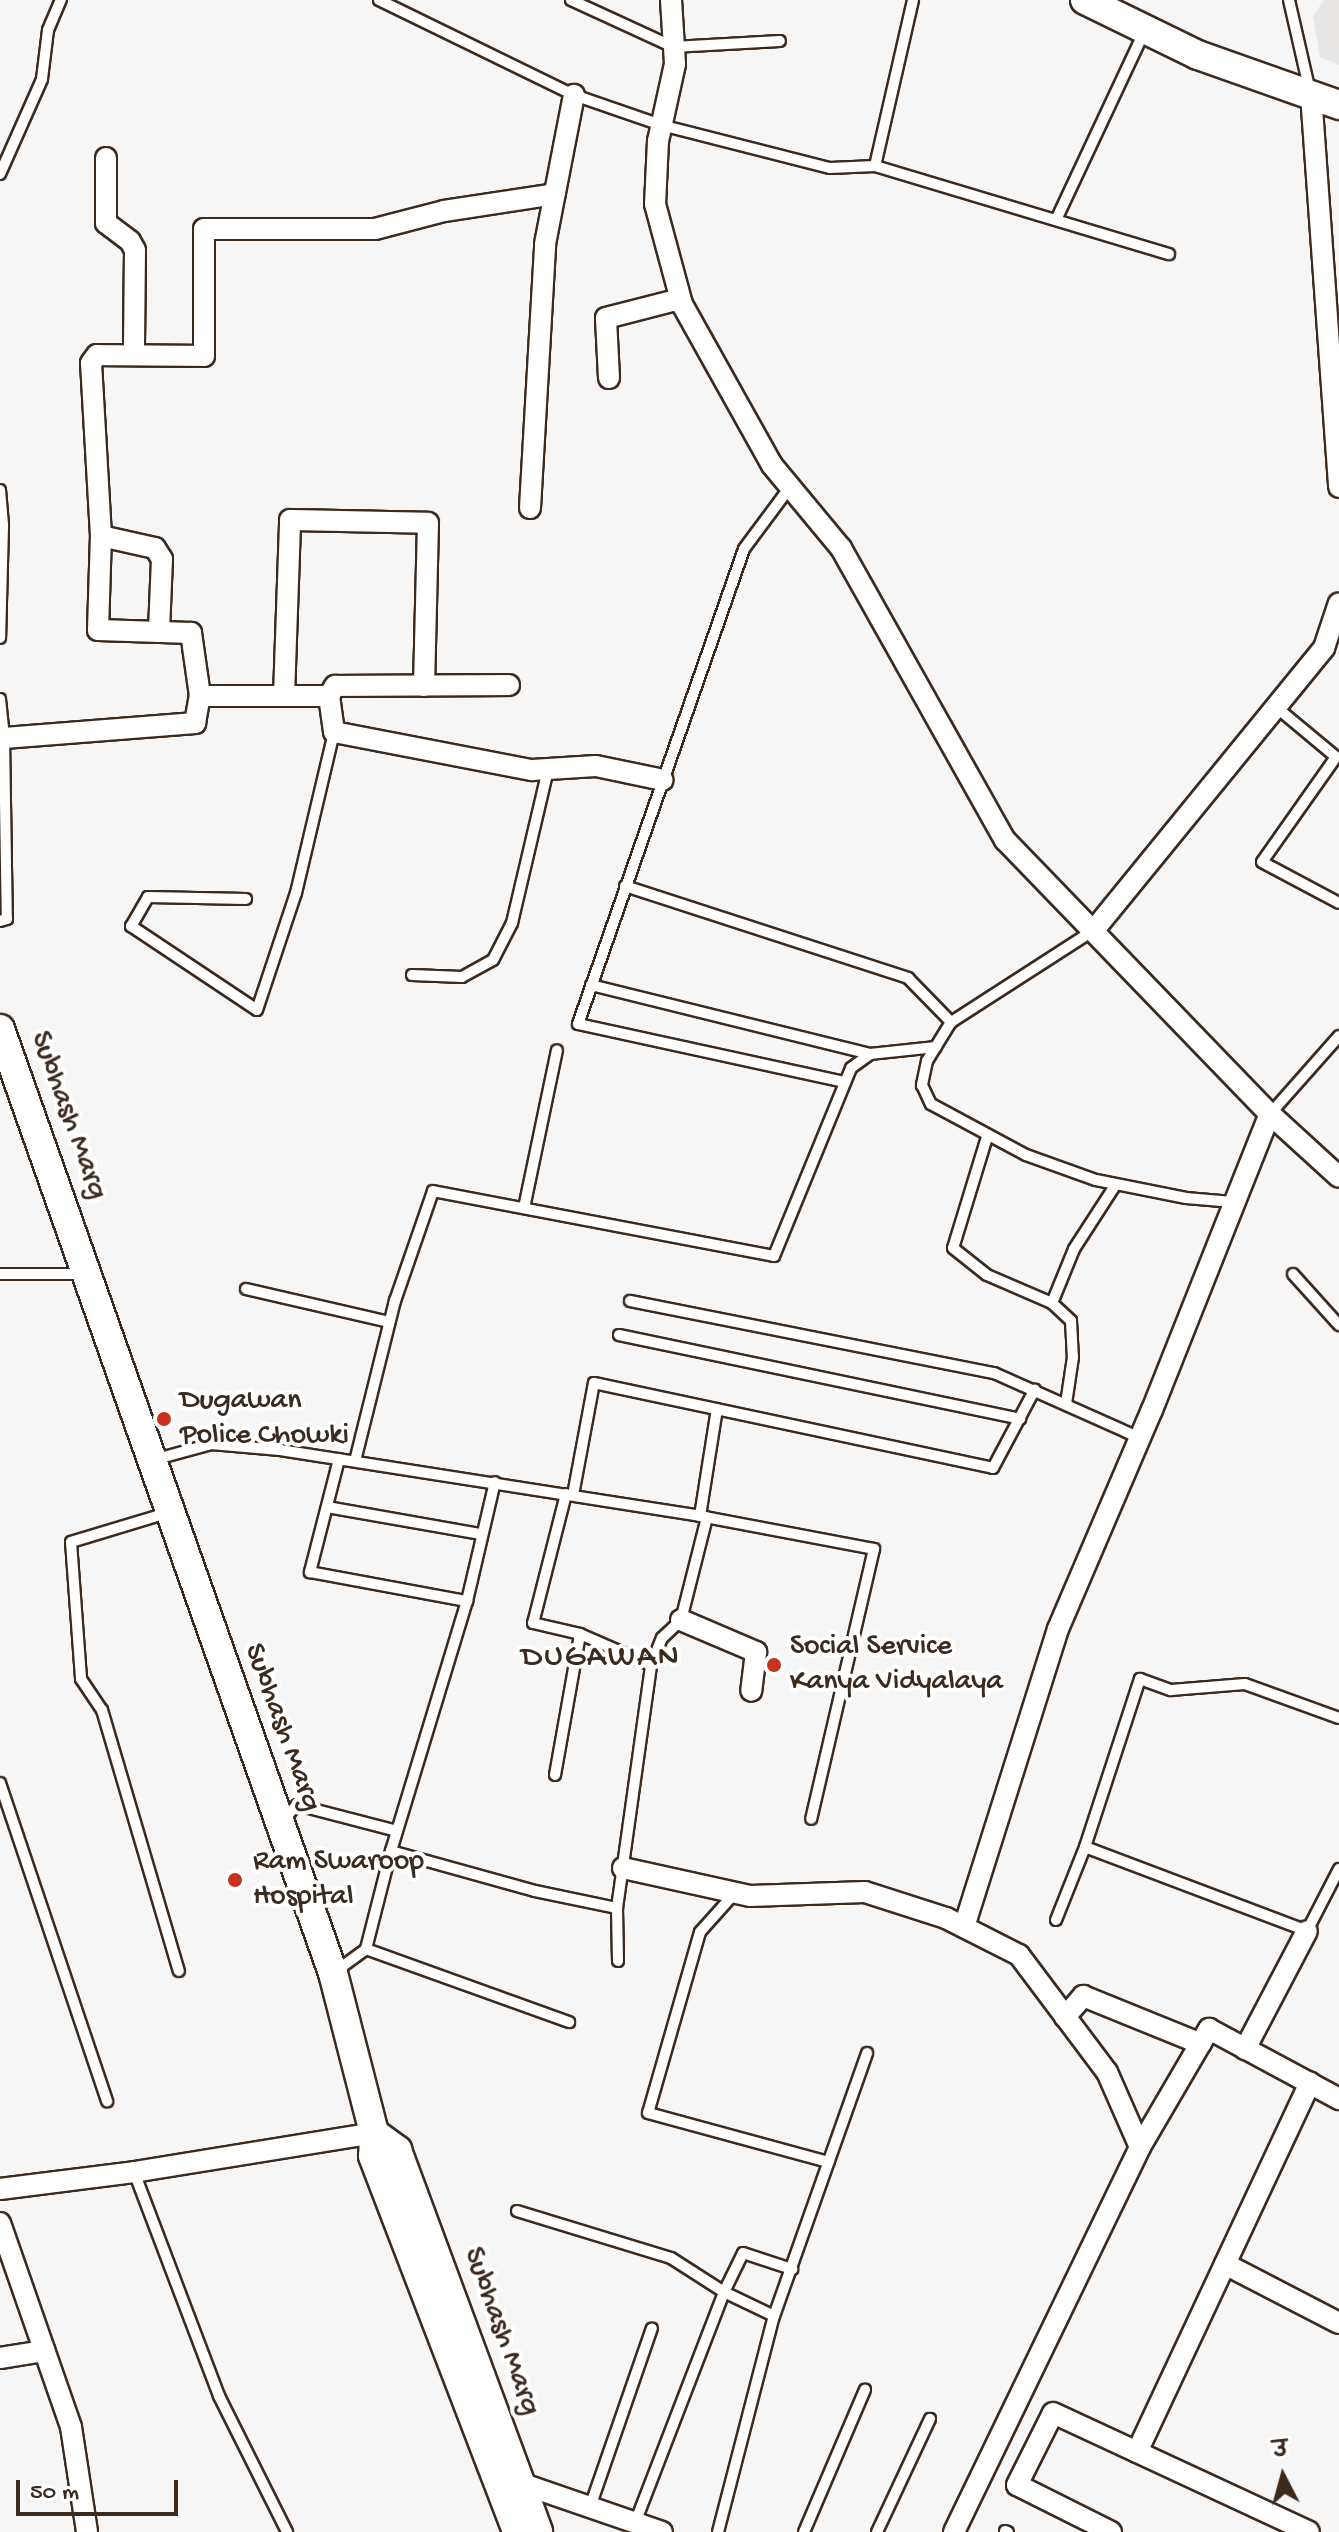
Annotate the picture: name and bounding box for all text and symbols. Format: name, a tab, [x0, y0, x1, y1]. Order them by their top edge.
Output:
street label: Subhash Marg	[20, 1027, 114, 1205]
place label: Dugawan Police Chowki	[180, 1384, 349, 1454]
marker: Dugawan Police Chowki	[155, 1410, 173, 1428]
place label: Social Service Kanya Vidyalaya	[790, 1630, 1003, 1700]
street label: Subhash Marg	[234, 1639, 328, 1817]
district label: DUGAWAN	[521, 1639, 681, 1677]
marker: Social Service Kanya Vidyalaya	[765, 1656, 783, 1674]
place label: Ram Swaroop Hospital	[253, 1845, 424, 1916]
marker: Ram Swaroop Hospital	[224, 1869, 246, 1891]
street label: Subhash Marg	[453, 2243, 547, 2421]
north arrow	[1243, 2436, 1323, 2516]
text: उ	[1272, 2438, 1289, 2466]
scale bar	[20, 2464, 182, 2514]
text: 50 m	[30, 2479, 79, 2508]

